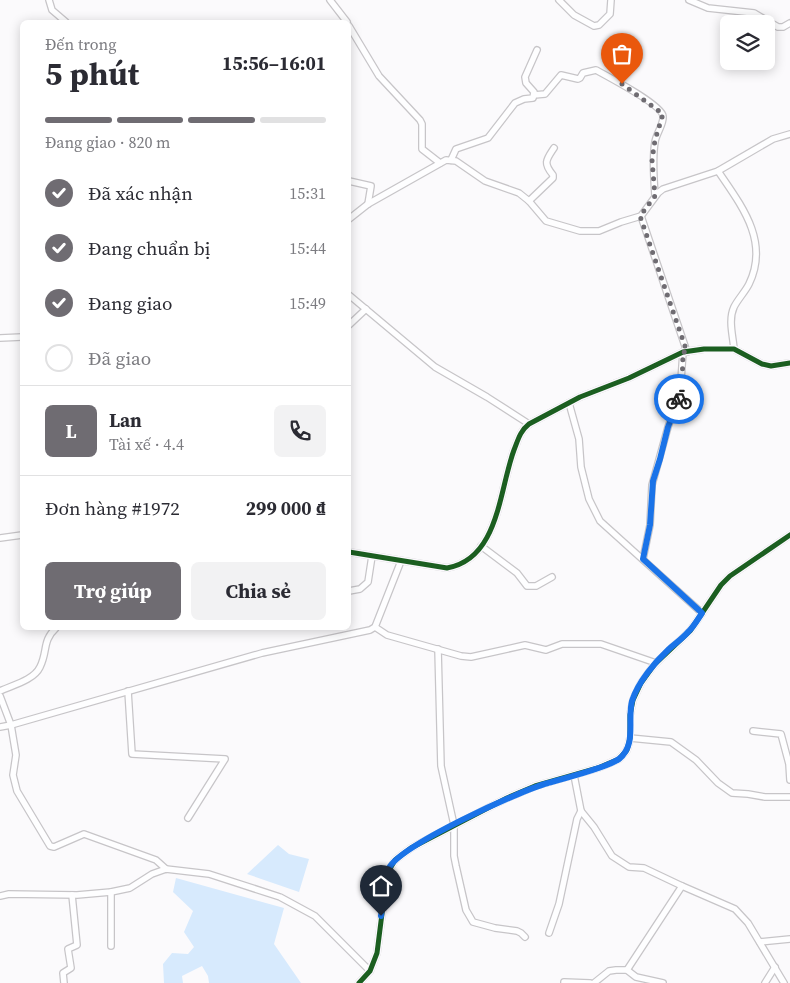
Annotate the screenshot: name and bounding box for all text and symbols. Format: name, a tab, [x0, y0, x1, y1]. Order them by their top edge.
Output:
map controls	[720, 15, 775, 70]
button: layers	[720, 15, 775, 70]
text: Đến trong	[45, 33, 117, 55]
pin	[601, 33, 643, 84]
icon: bag	[608, 40, 636, 68]
text: 15:56–16:01	[222, 50, 326, 76]
text: 5 phút	[45, 52, 139, 96]
text: Đang giao · 820 m	[45, 131, 171, 153]
icon: check	[45, 179, 73, 207]
text: Đã xác nhận	[88, 180, 193, 206]
text: 15:31	[289, 182, 326, 204]
icon: check	[45, 234, 73, 262]
text: Đang chuẩn bị	[88, 235, 210, 261]
text: 15:44	[289, 237, 326, 259]
icon: check	[45, 289, 73, 317]
text: Đang giao	[88, 290, 172, 316]
text: 15:49	[289, 292, 326, 314]
text: Đã giao	[88, 345, 151, 371]
courier	[654, 374, 704, 424]
icon: bike	[665, 385, 693, 413]
button: phone	[274, 405, 326, 457]
text: Lan	[109, 407, 142, 433]
text: L	[65, 418, 77, 444]
text: Tài xế · 4.4	[109, 433, 184, 455]
text: Đơn hàng #1972	[45, 495, 180, 521]
text: 299 000 ₫	[246, 495, 326, 521]
button: Trợ giúp	[45, 562, 181, 620]
button: Chia sẻ	[191, 562, 326, 620]
pin	[360, 865, 402, 916]
icon: home	[367, 872, 395, 900]

